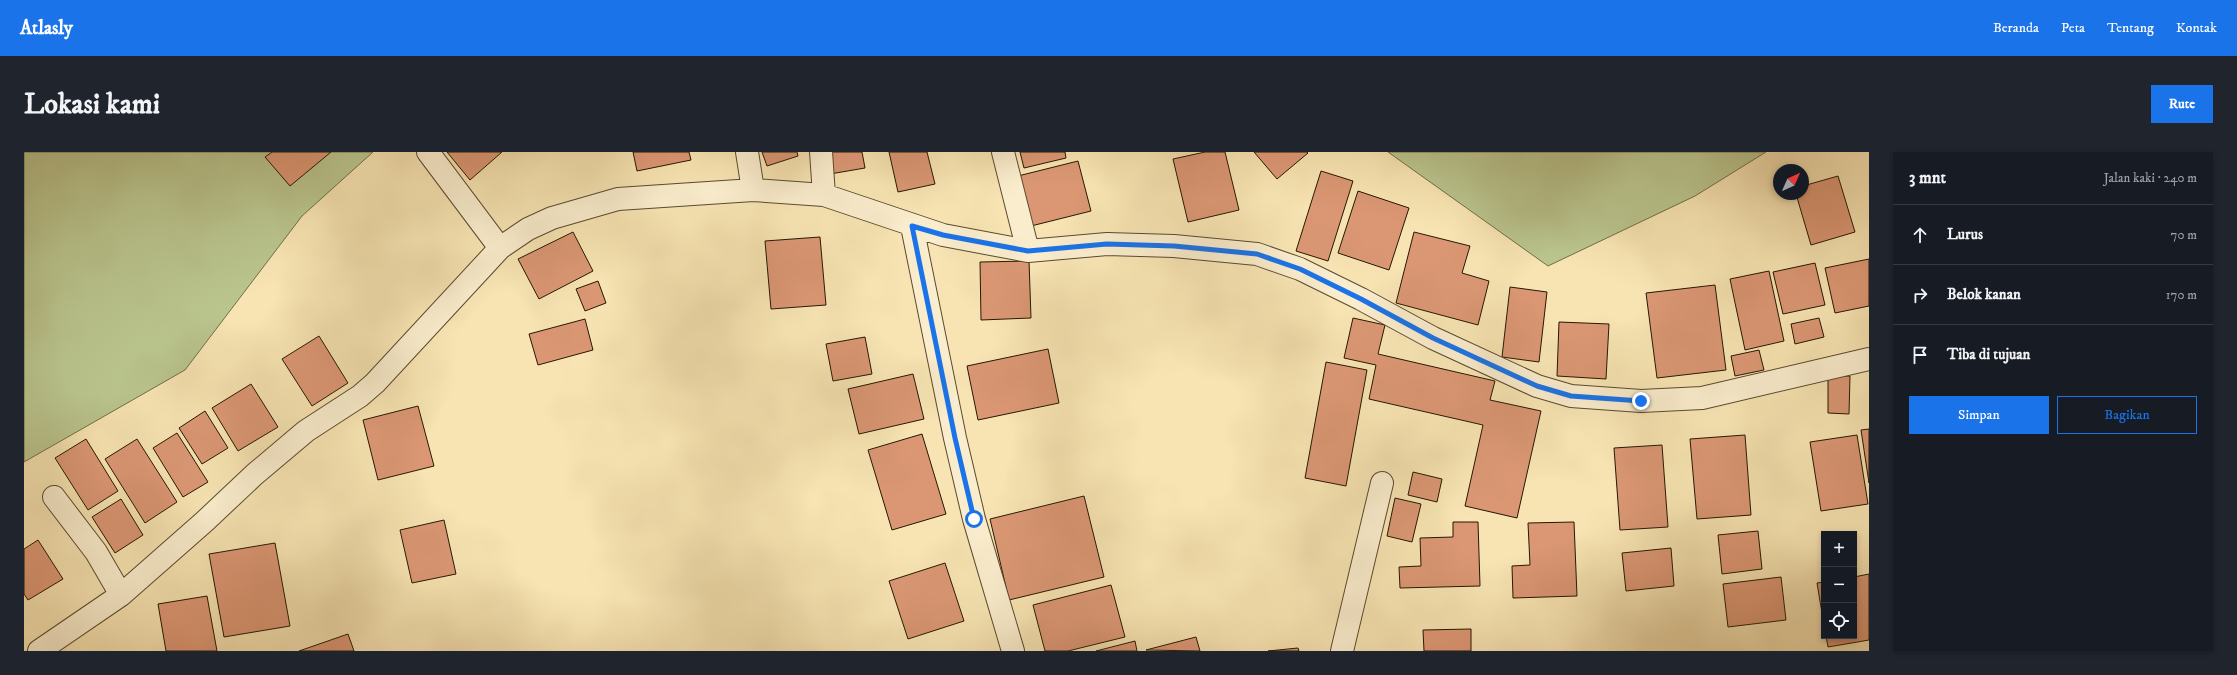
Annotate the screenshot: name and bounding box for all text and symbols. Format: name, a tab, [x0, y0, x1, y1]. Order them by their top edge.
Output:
text: Atlasly	[20, 17, 73, 40]
text: Beranda	[1993, 19, 2039, 37]
text: Peta	[2061, 19, 2085, 37]
text: Tentang	[2107, 19, 2154, 37]
text: Kontak	[2176, 19, 2217, 37]
button: Rute	[2151, 85, 2213, 123]
text: Lokasi kami	[24, 87, 160, 122]
north arrow	[1773, 164, 1809, 200]
text: 3 mnt	[1909, 167, 1946, 189]
text: Jalan kaki · 240 m	[2104, 170, 2197, 186]
icon: ahead	[1909, 224, 1931, 246]
text: Lurus	[1947, 225, 1983, 244]
text: 70 m	[2171, 227, 2197, 243]
icon: right	[1909, 284, 1931, 306]
text: Belok kanan	[1947, 285, 2021, 304]
text: 170 m	[2166, 287, 2197, 303]
icon: arrive	[1909, 344, 1931, 366]
text: Tiba di tujuan	[1947, 345, 2030, 364]
route end	[1632, 392, 1650, 410]
button: Simpan	[1909, 396, 2049, 434]
button: Bagikan	[2057, 396, 2197, 434]
route start	[965, 510, 983, 528]
map controls	[1821, 531, 1857, 639]
button: +	[1821, 531, 1857, 567]
button: −	[1821, 567, 1857, 603]
button: locate	[1821, 603, 1857, 639]

